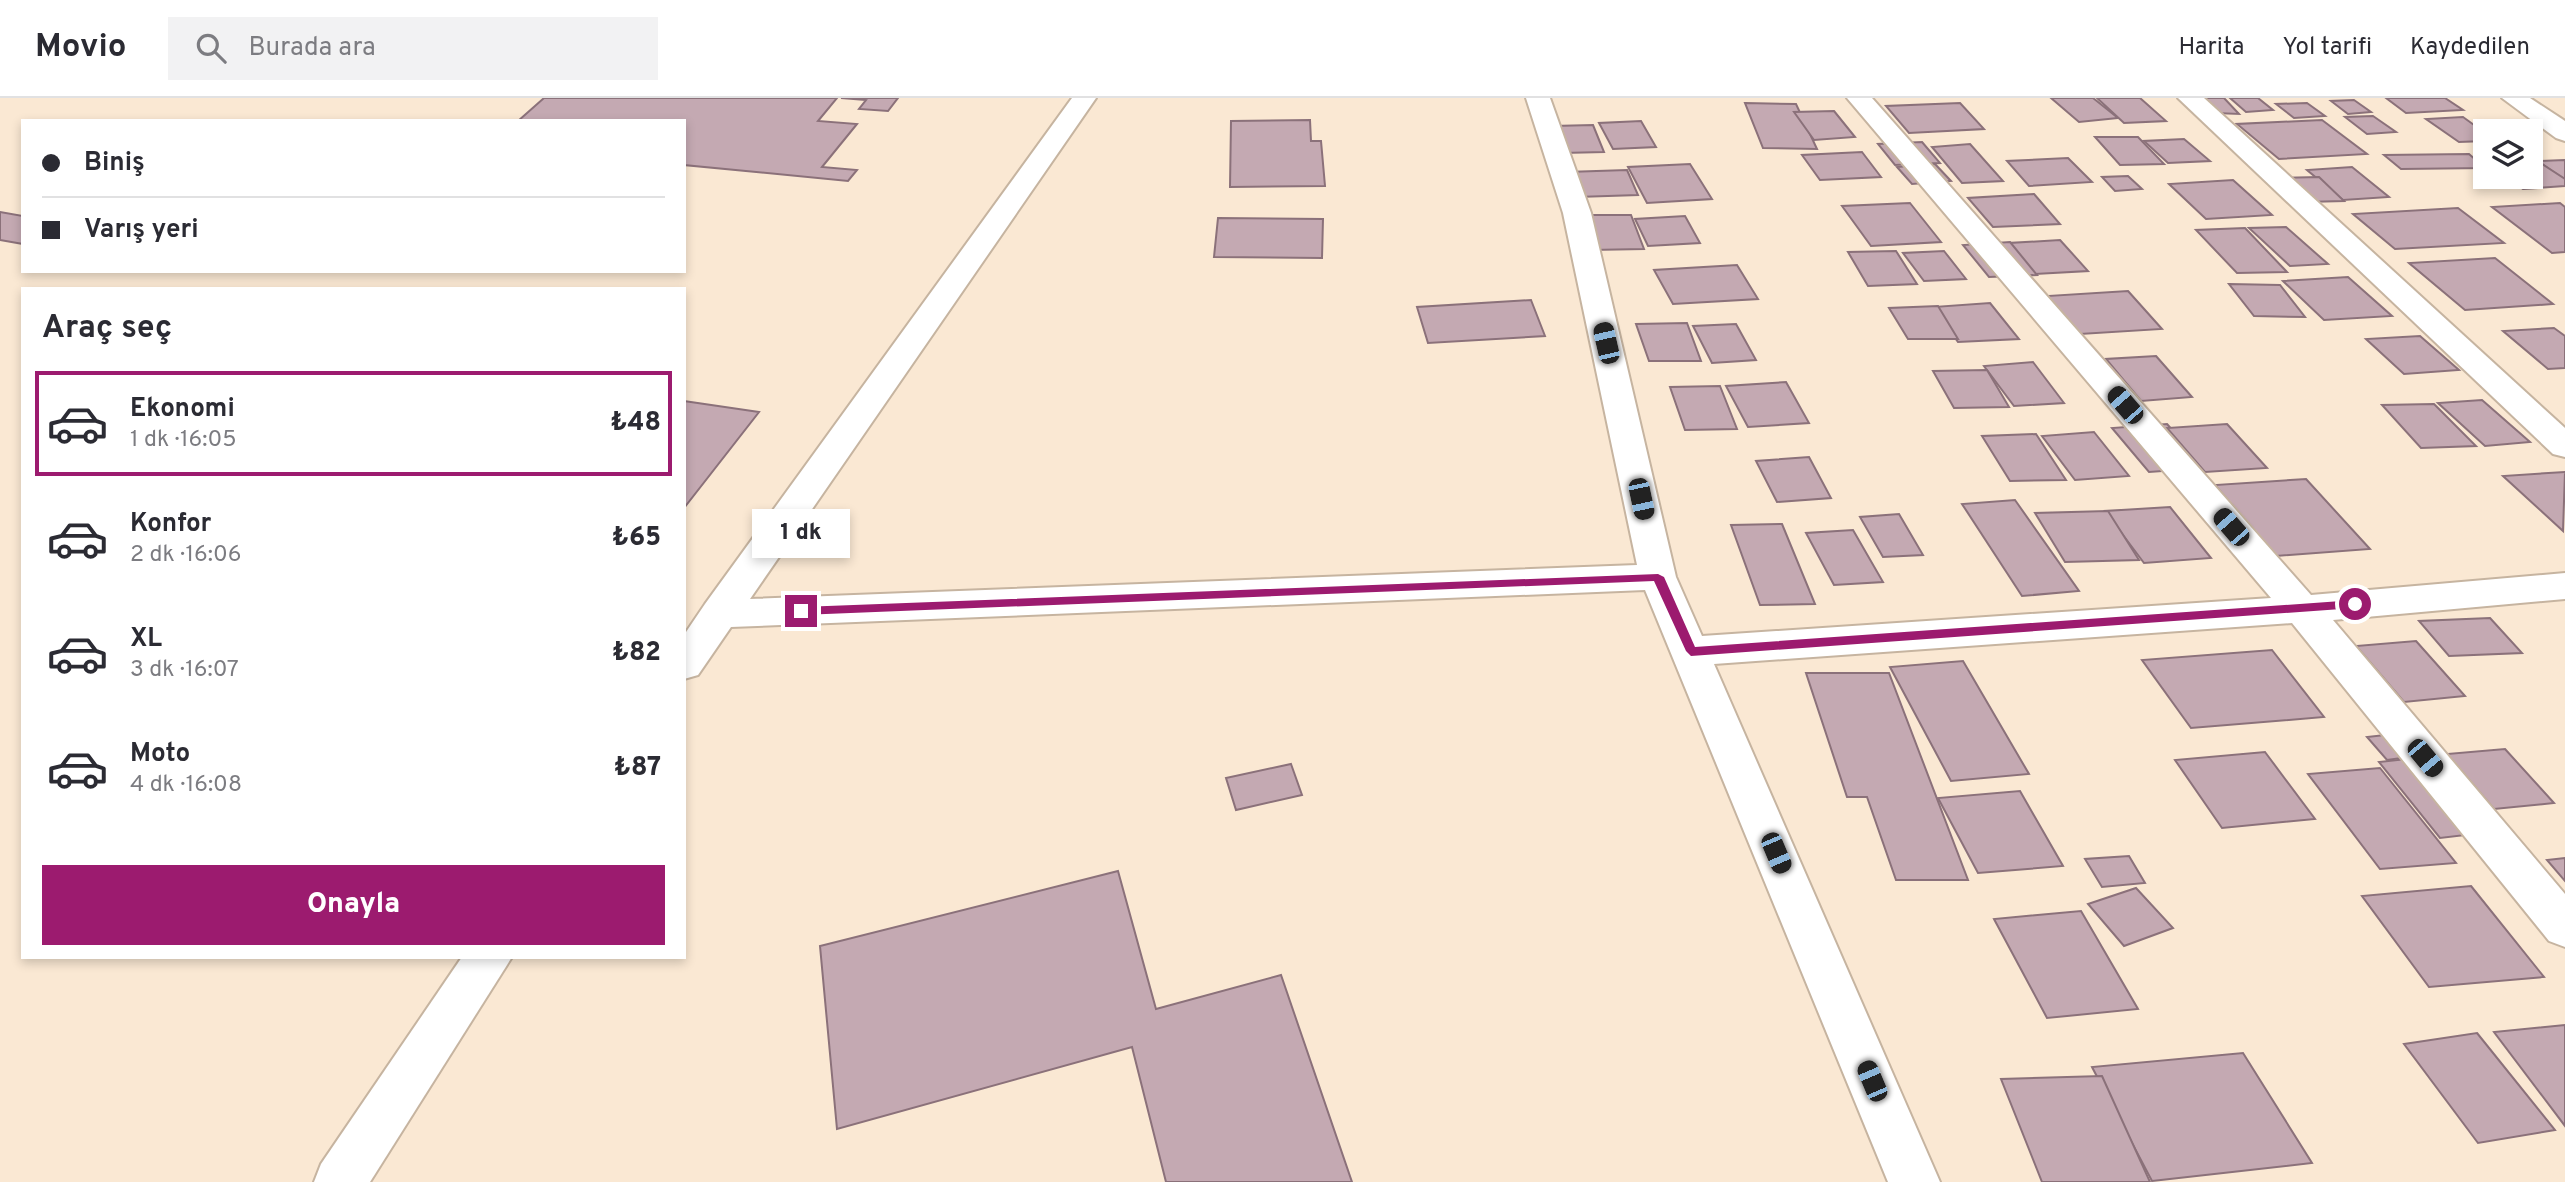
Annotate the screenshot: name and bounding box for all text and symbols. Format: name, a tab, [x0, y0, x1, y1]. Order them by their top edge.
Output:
search box	[168, 17, 658, 80]
text: Movio	[35, 27, 126, 69]
icon: search	[192, 29, 230, 67]
text: Burada ara	[248, 32, 376, 65]
text: Harita	[2179, 33, 2244, 63]
text: Yol tarifi	[2282, 33, 2372, 63]
text: Kaydedilen	[2410, 33, 2530, 63]
map controls	[2473, 119, 2543, 189]
button: layers	[2473, 119, 2543, 189]
text: Biniş	[84, 147, 145, 180]
text: Varış yeri	[84, 214, 199, 247]
text: Araç seç	[42, 309, 172, 349]
car	[1592, 320, 1621, 366]
car	[2104, 382, 2147, 428]
icon: car	[46, 392, 109, 455]
text: Ekonomi	[130, 393, 235, 426]
text: ₺48	[610, 407, 661, 440]
text: 1 dk · 16:05	[130, 426, 236, 455]
car	[1627, 476, 1656, 522]
car	[2210, 504, 2253, 550]
icon: car	[46, 507, 109, 570]
text: Konfor	[130, 508, 211, 541]
callout: 1 dk	[752, 510, 850, 559]
text: 1 dk	[780, 519, 822, 548]
text: ₺65	[612, 522, 661, 555]
text: 2 dk · 16:06	[130, 541, 241, 570]
route start	[2339, 588, 2371, 620]
route end	[785, 595, 817, 627]
icon: car	[46, 622, 109, 685]
text: XL	[130, 623, 162, 656]
text: ₺82	[612, 637, 661, 670]
text: 3 dk · 16:07	[130, 656, 239, 685]
car	[2404, 735, 2447, 781]
icon: car	[46, 737, 109, 800]
text: Moto	[130, 738, 190, 771]
text: ₺87	[614, 752, 661, 785]
text: 4 dk · 16:08	[130, 771, 242, 800]
car	[1759, 830, 1794, 876]
button: Onayla	[42, 865, 665, 945]
car	[1855, 1058, 1890, 1104]

